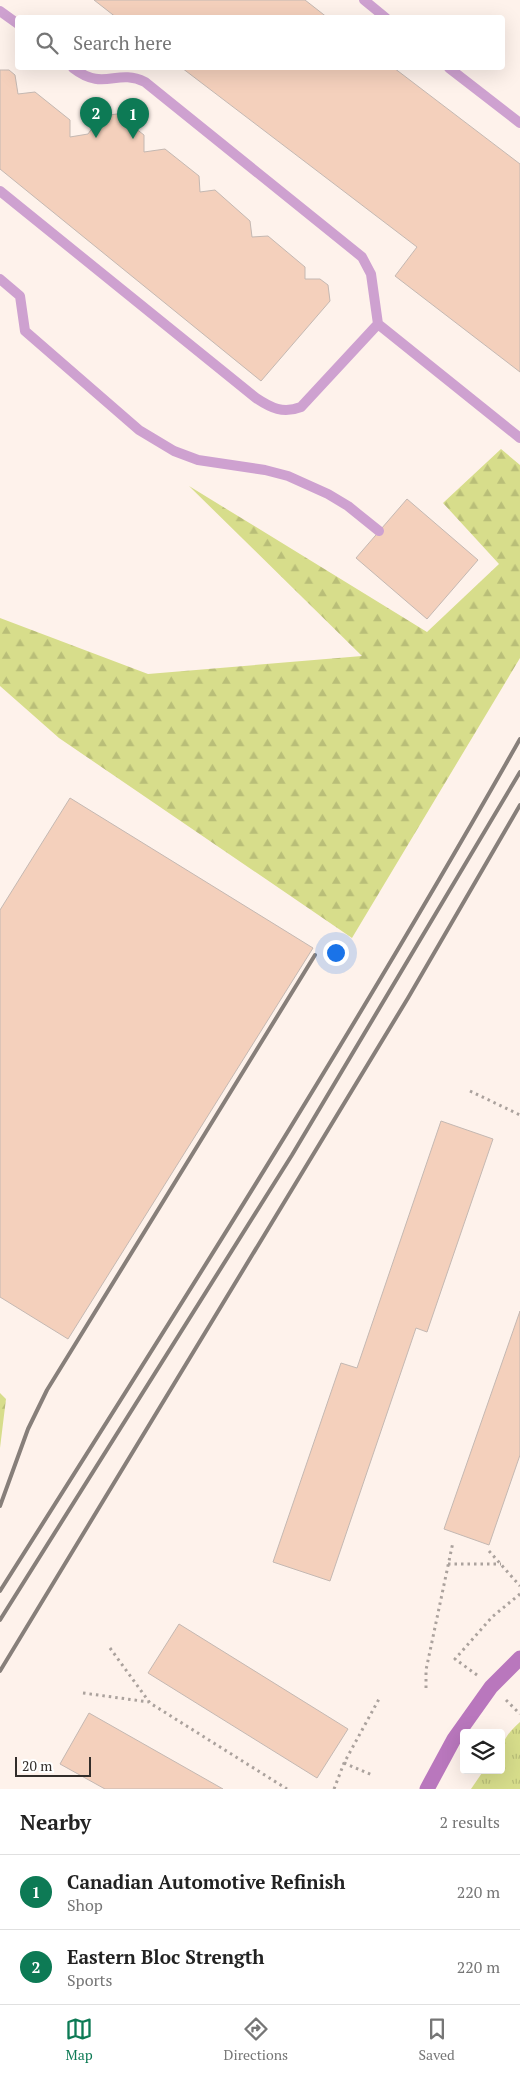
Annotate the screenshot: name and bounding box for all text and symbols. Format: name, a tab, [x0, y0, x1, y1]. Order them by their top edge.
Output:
search box	[15, 15, 505, 70]
icon: search	[33, 29, 61, 57]
text: Search here	[73, 30, 172, 55]
pin: 2	[80, 97, 112, 138]
pin: 1	[117, 98, 149, 139]
your location	[323, 940, 349, 966]
map controls	[460, 1729, 505, 1774]
button: layers	[460, 1729, 505, 1774]
scale bar	[15, 1754, 91, 1777]
text: 20 m	[22, 1756, 52, 1775]
text: Nearby	[20, 1808, 91, 1836]
text: 2 results	[440, 1811, 500, 1833]
text: Canadian Automotive Refinish	[67, 1869, 346, 1894]
text: 1	[31, 1881, 41, 1903]
text: 220 m	[457, 1881, 500, 1903]
text: Shop	[67, 1894, 103, 1916]
text: Eastern Bloc Strength	[67, 1944, 265, 1969]
text: 2	[31, 1956, 41, 1978]
text: 220 m	[457, 1956, 500, 1978]
text: Sports	[67, 1969, 113, 1991]
tab: Map	[65, 2015, 93, 2064]
tab: Directions	[224, 2015, 288, 2064]
tab: Saved	[419, 2015, 455, 2064]

